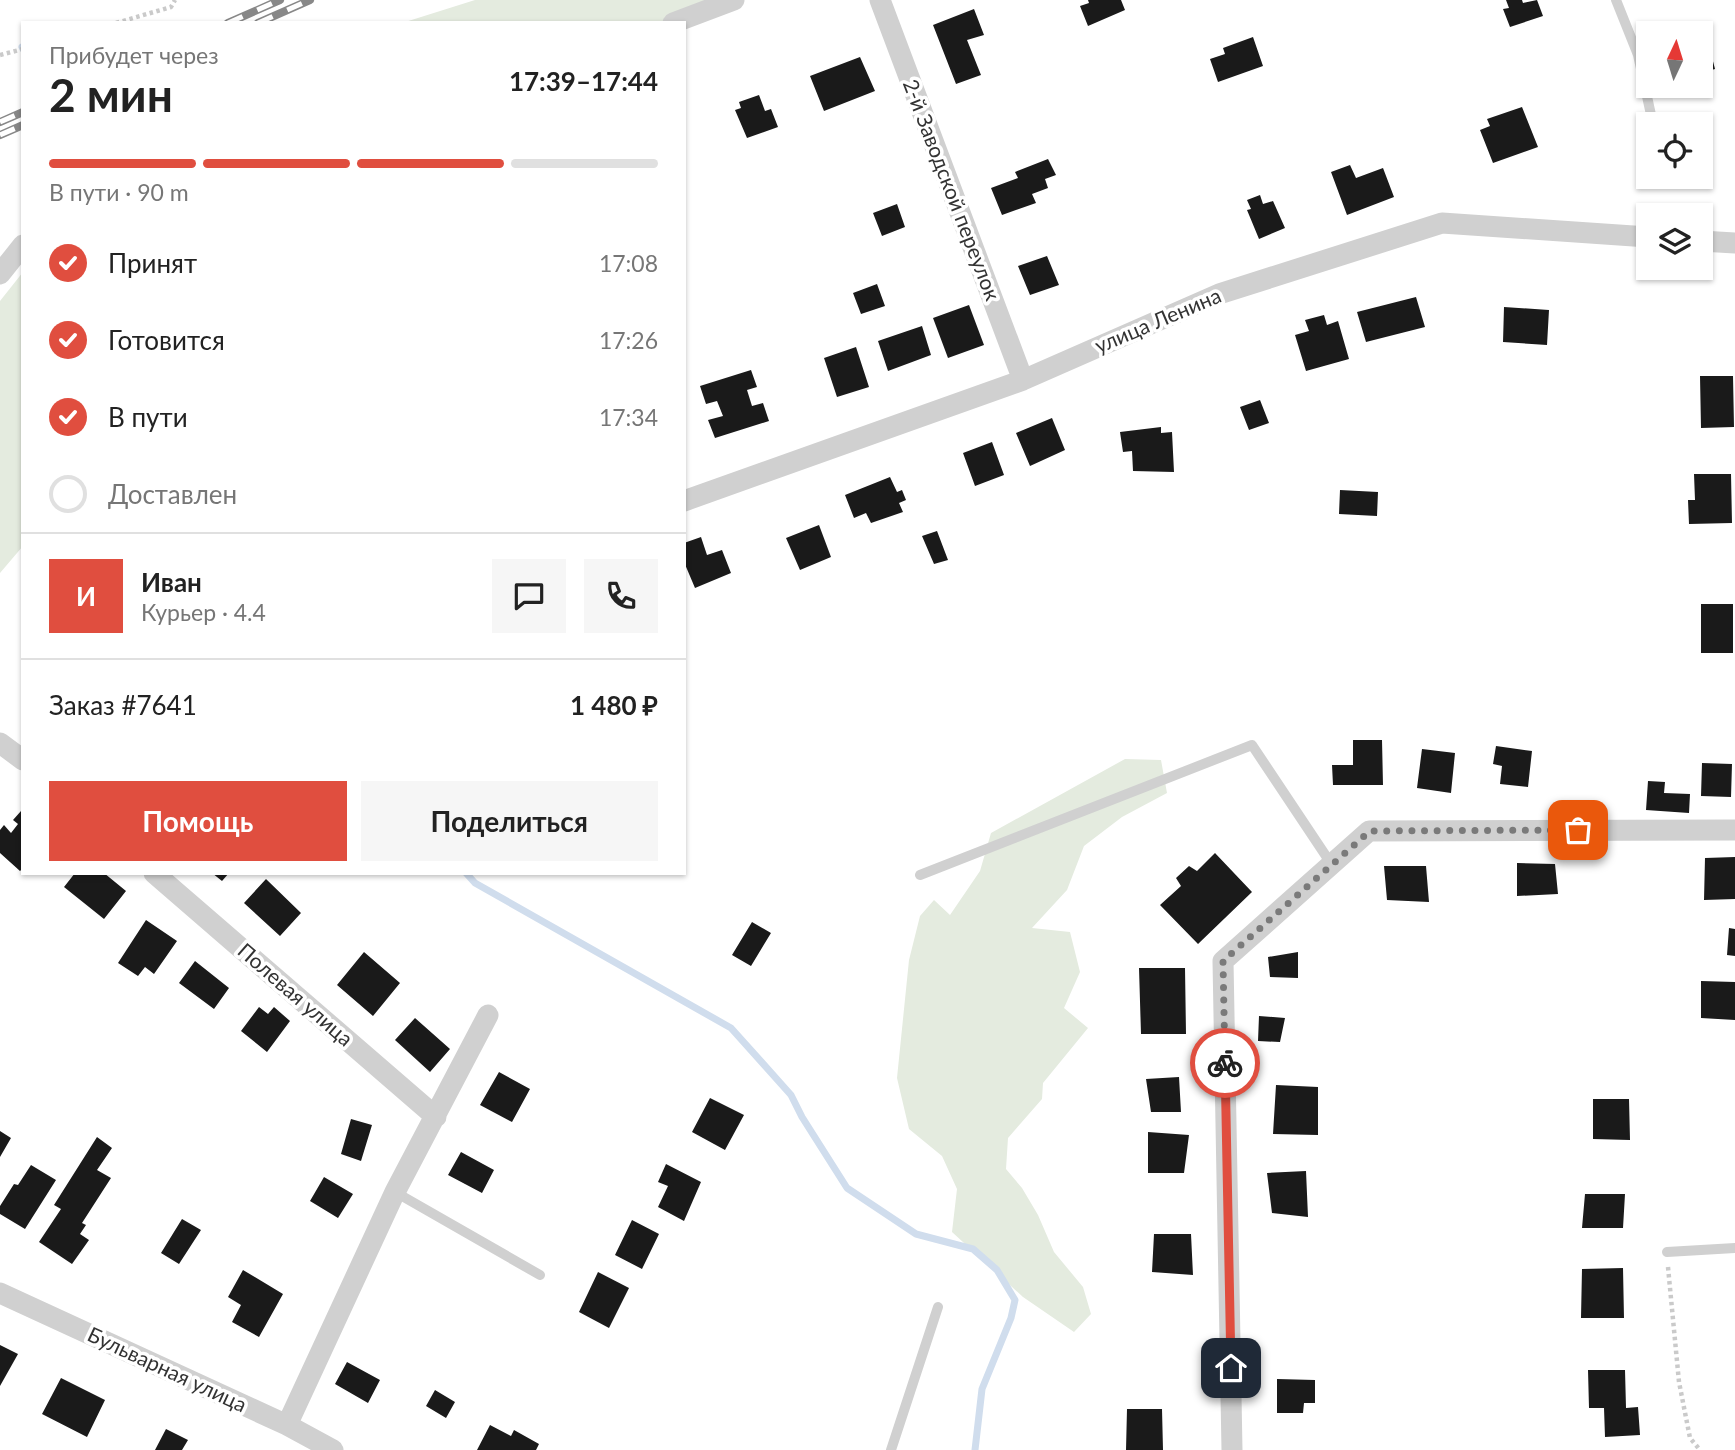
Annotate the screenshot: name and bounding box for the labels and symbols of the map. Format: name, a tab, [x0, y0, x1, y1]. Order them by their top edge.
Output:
north arrow	[1636, 21, 1713, 98]
street label: 2-й Заводской переулок	[899, 75, 1006, 304]
street label: улица Ленина	[1090, 282, 1224, 357]
pin	[1548, 800, 1608, 860]
street label: Полевая улица	[233, 937, 359, 1051]
courier	[1190, 1028, 1260, 1098]
street label: Бульварная улица	[84, 1321, 251, 1416]
pin	[1201, 1338, 1261, 1398]

